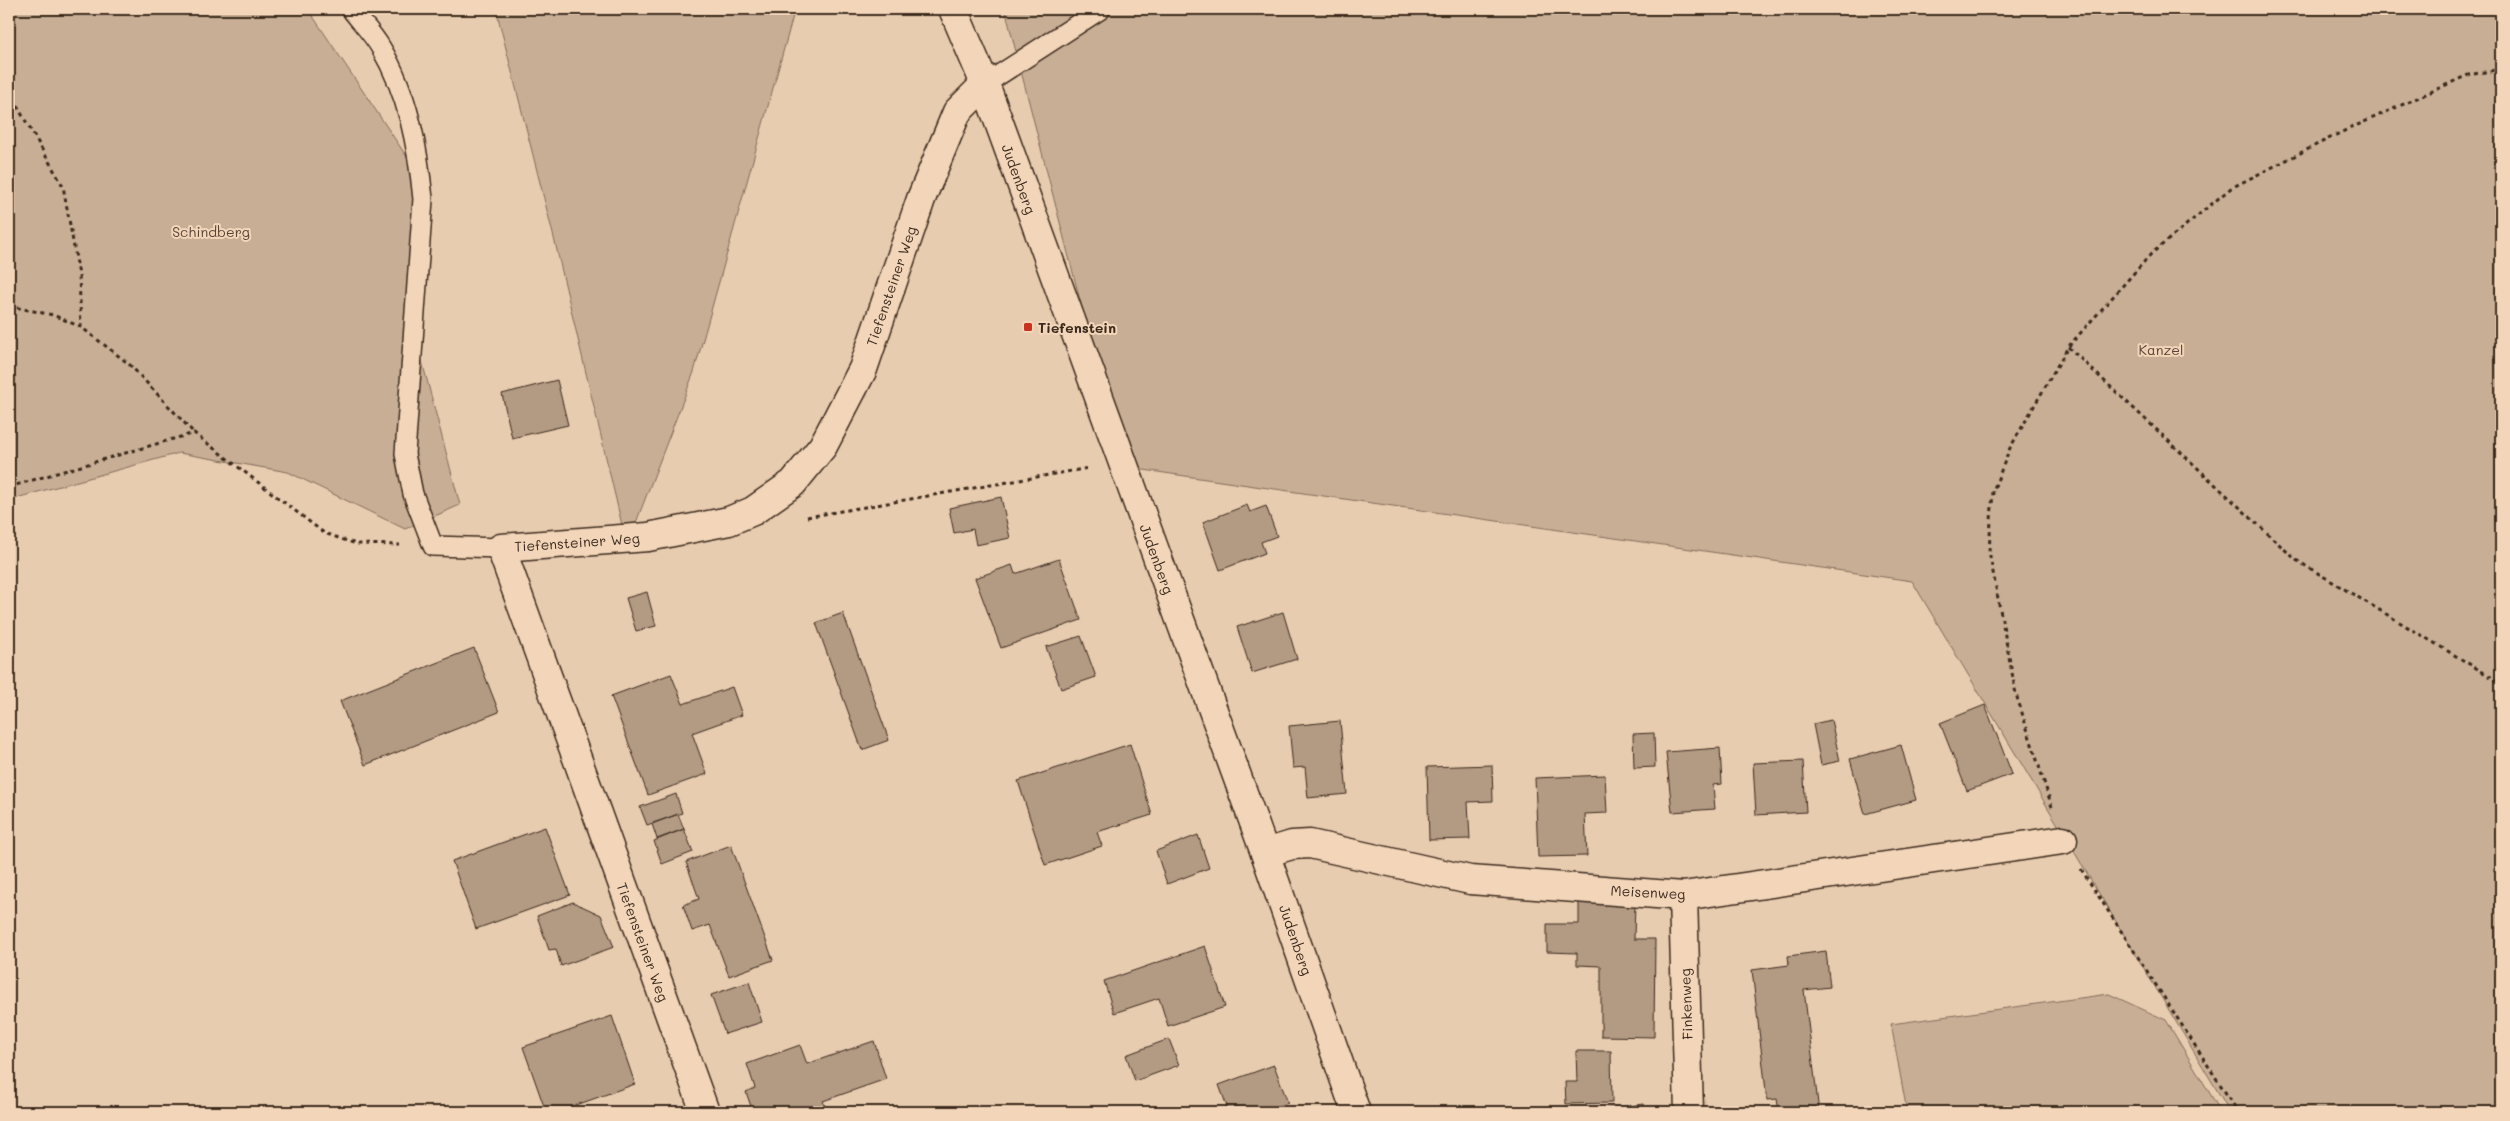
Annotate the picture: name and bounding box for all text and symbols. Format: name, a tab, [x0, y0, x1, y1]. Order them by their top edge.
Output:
street label: Judenberg	[998, 141, 1040, 217]
park label: Schindberg	[172, 222, 250, 241]
street label: Tiefensteiner Weg	[862, 224, 920, 348]
place label: Tiefenstein	[1038, 318, 1116, 337]
marker: Tiefenstein	[1022, 321, 1034, 333]
park label: Kanzel	[2139, 340, 2183, 359]
street label: Judenberg	[1136, 521, 1178, 597]
street label: Tiefensteiner Weg	[514, 528, 640, 556]
street label: Tiefensteiner Weg	[613, 880, 673, 1004]
street label: Meisenweg	[1610, 881, 1686, 903]
street label: Judenberg	[1275, 902, 1317, 978]
street label: Finkenweg	[1675, 968, 1697, 1040]

